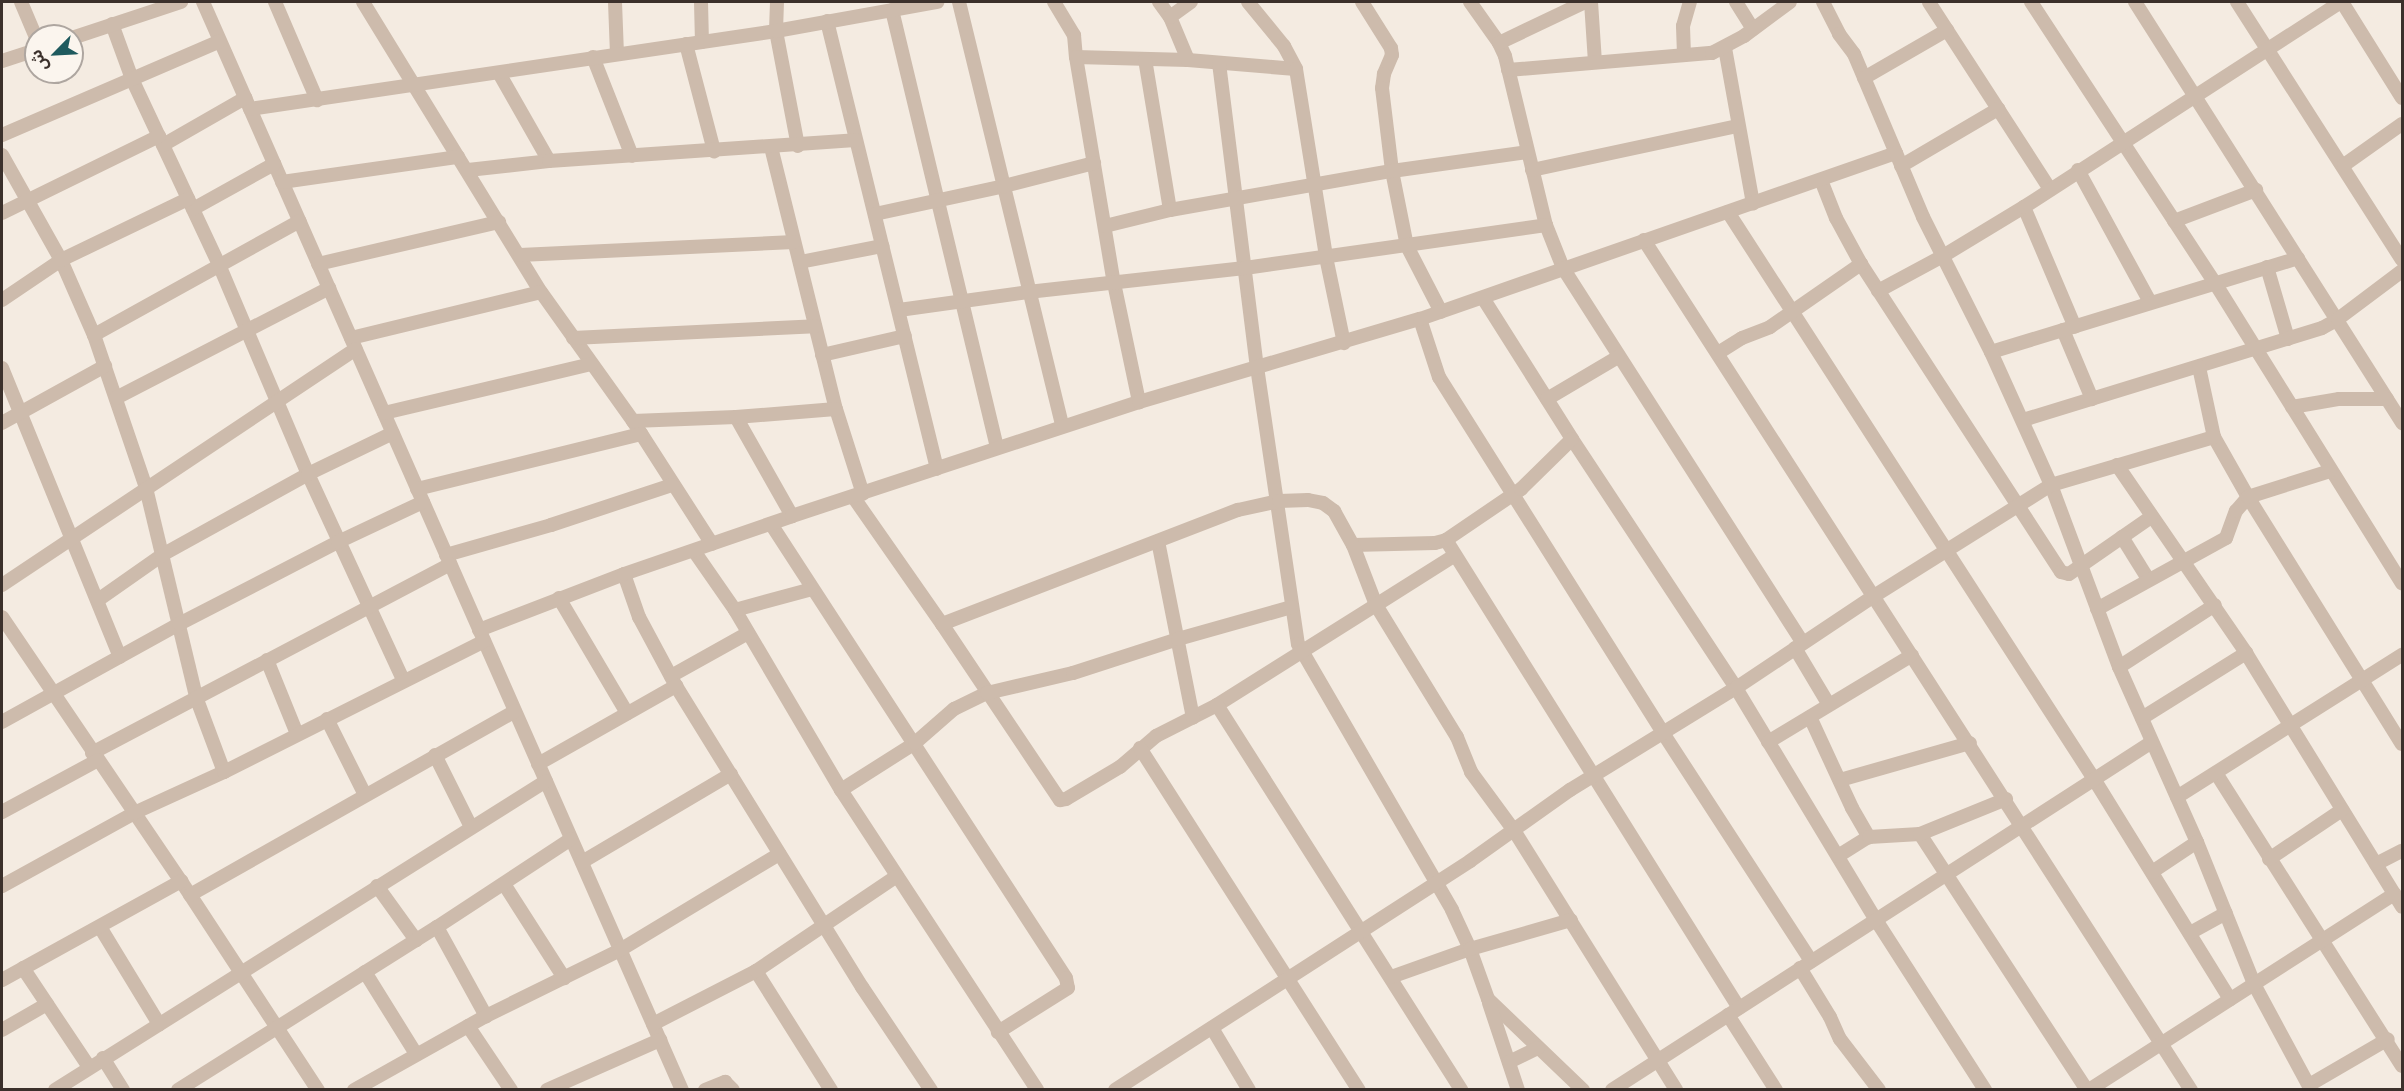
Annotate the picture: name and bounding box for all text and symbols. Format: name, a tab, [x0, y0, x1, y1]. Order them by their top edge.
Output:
north arrow	[24, 24, 84, 84]
text: ش	[28, 47, 51, 74]

